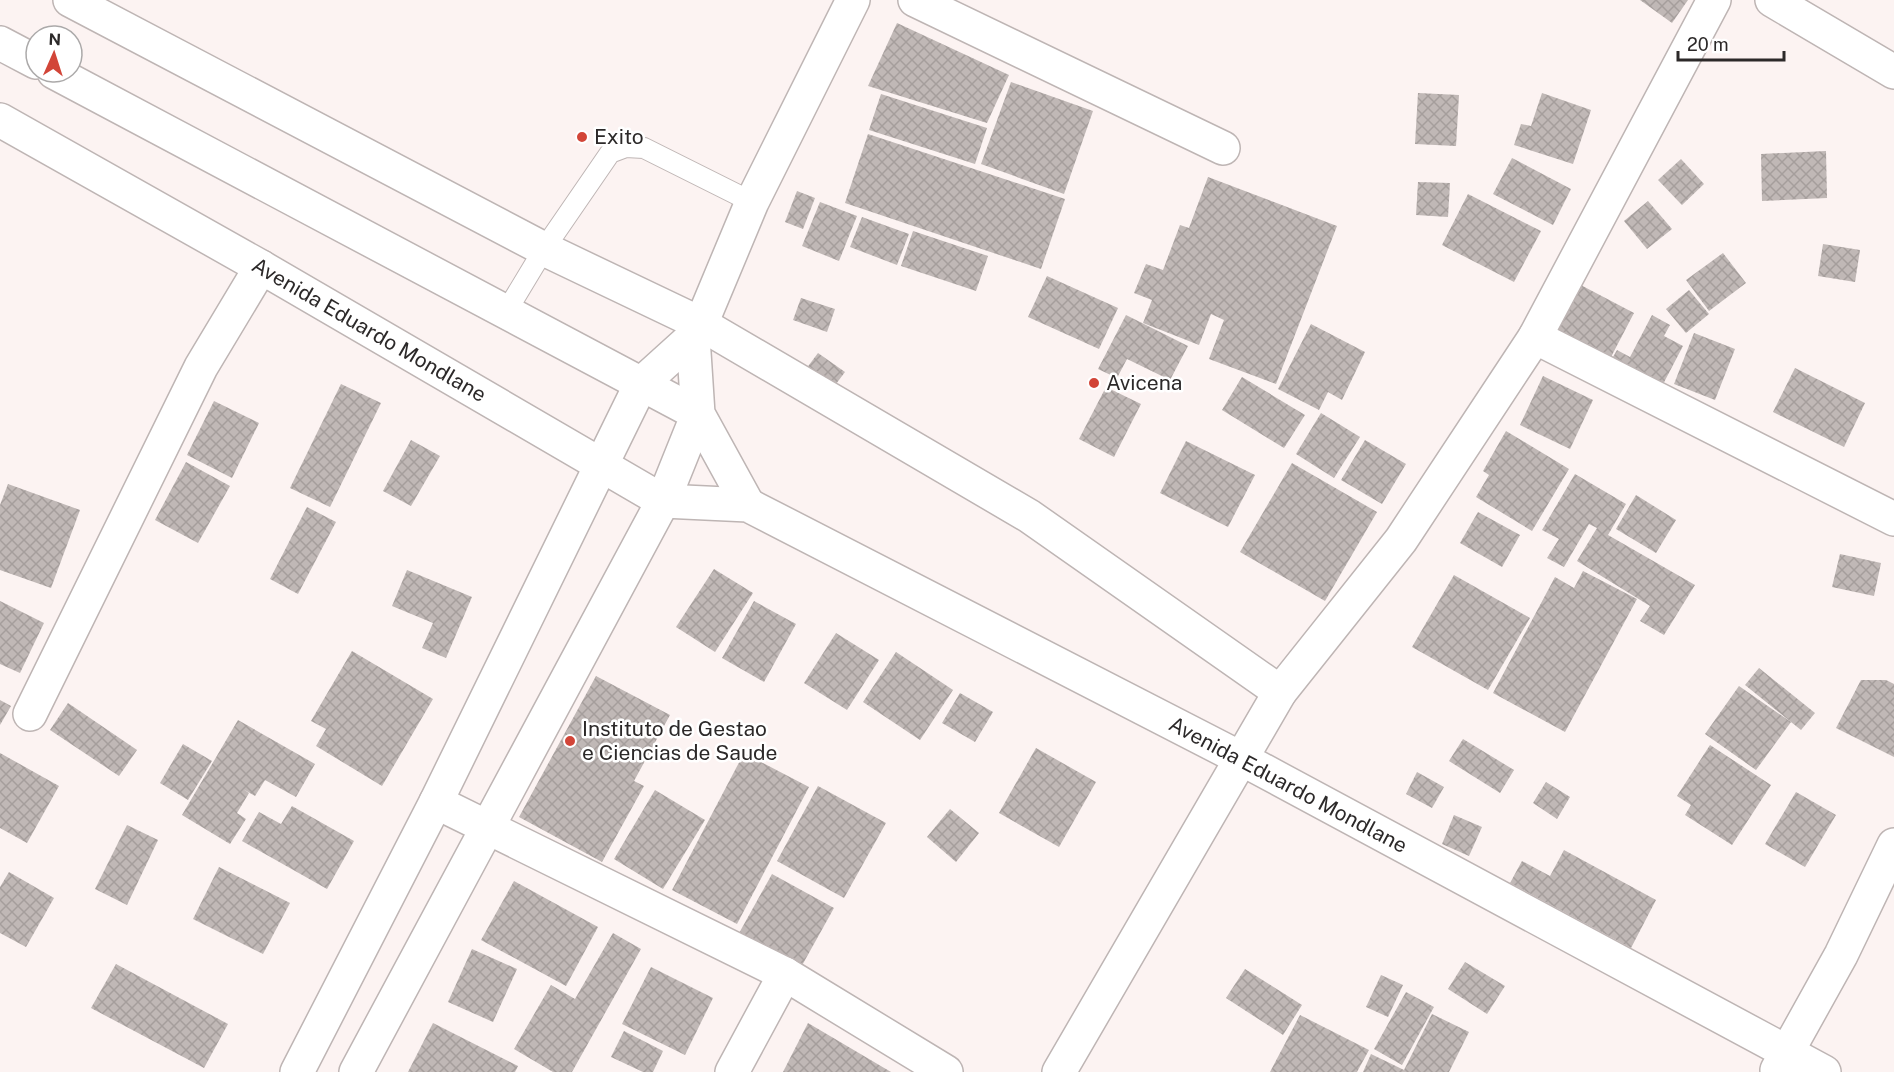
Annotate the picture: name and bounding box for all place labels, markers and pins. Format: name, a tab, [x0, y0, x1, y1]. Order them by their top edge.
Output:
place label: Exito	[594, 124, 644, 149]
marker: Exito	[575, 130, 589, 144]
place label: Avicena	[1106, 370, 1182, 395]
marker: Avicena	[1087, 376, 1101, 390]
place label: Instituto de Gestao e Ciencias de Saude	[582, 716, 778, 765]
marker: Instituto de Gestao e Ciencias de Saude	[563, 734, 577, 748]

